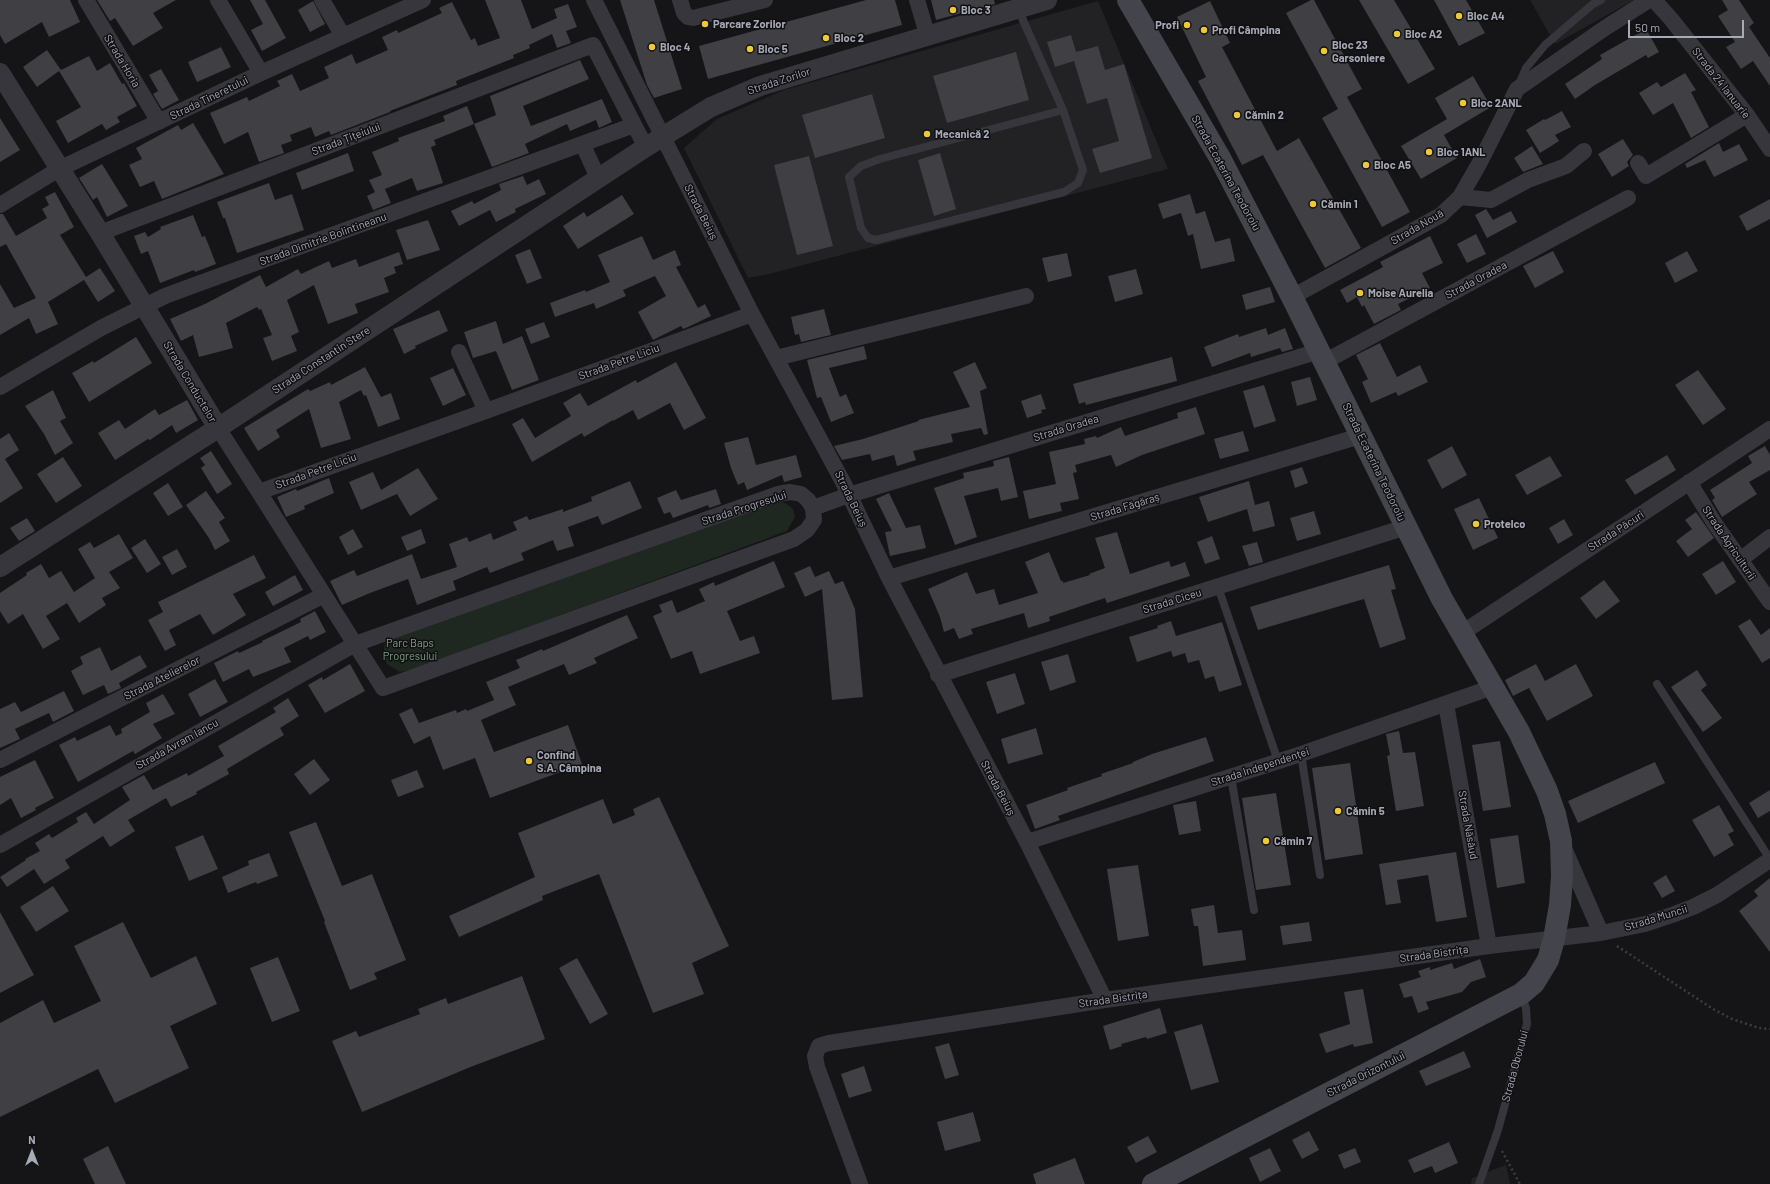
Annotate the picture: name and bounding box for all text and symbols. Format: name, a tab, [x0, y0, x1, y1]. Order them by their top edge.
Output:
place label: Bloc 3	[961, 3, 991, 17]
marker: Bloc 3	[948, 5, 958, 15]
place label: Bloc A4	[1467, 9, 1505, 23]
marker: Bloc A4	[1454, 11, 1464, 21]
scale bar	[1630, 12, 1746, 38]
place label: Parcare Zorilor	[713, 17, 786, 31]
place label: Profi	[1155, 18, 1179, 32]
marker: Parcare Zorilor	[700, 19, 710, 29]
marker: Profi	[1182, 20, 1192, 30]
text: 50 m	[1635, 20, 1660, 34]
place label: Profi Câmpina	[1212, 23, 1281, 37]
marker: Profi Câmpina	[1199, 25, 1209, 35]
place label: Bloc A2	[1405, 27, 1442, 41]
marker: Bloc A2	[1392, 29, 1402, 39]
place label: Bloc 2	[834, 31, 864, 45]
street label: Strada Horia	[101, 32, 143, 90]
marker: Bloc 2	[821, 33, 831, 43]
place label: Bloc 23 Garsoniere	[1332, 38, 1385, 64]
place label: Bloc 4	[660, 40, 690, 54]
marker: Bloc 4	[647, 42, 657, 52]
place label: Bloc 5	[758, 42, 788, 56]
marker: Bloc 5	[745, 44, 755, 54]
street label: Strada 24 Ianuarie	[1689, 45, 1753, 121]
marker: Bloc 23 Garsoniere	[1319, 46, 1329, 56]
street label: Strada Zorilor	[746, 65, 812, 97]
street label: Strada Tineretului	[168, 73, 250, 123]
place label: Bloc 2ANL	[1471, 96, 1522, 110]
marker: Bloc 2ANL	[1458, 98, 1468, 108]
place label: Cămin 2	[1245, 108, 1284, 122]
marker: Cămin 2	[1232, 110, 1242, 120]
street label: Strada Ecaterina Teodoroiu	[1189, 113, 1263, 233]
street label: Strada Țițeiului	[310, 120, 382, 158]
place label: Mecanică 2	[935, 127, 989, 141]
marker: Mecanică 2	[922, 129, 932, 139]
place label: Bloc 1ANL	[1437, 145, 1486, 159]
marker: Bloc 1ANL	[1424, 147, 1434, 157]
place label: Bloc A5	[1374, 158, 1411, 172]
marker: Bloc A5	[1361, 160, 1371, 170]
street label: Strada Beiuș	[681, 182, 721, 242]
place label: Cămin 1	[1321, 197, 1358, 211]
marker: Cămin 1	[1308, 199, 1318, 209]
street label: Strada Nouă	[1388, 207, 1446, 247]
street label: Strada Dimitrie Bolintineanu	[258, 210, 388, 268]
street label: Strada Oradea	[1443, 258, 1509, 302]
place label: Moise Aurelia	[1368, 286, 1433, 300]
marker: Moise Aurelia	[1355, 288, 1365, 298]
street label: Strada Constantin Stere	[270, 323, 372, 397]
street label: Strada Conductelor	[161, 339, 219, 425]
street label: Strada Petre Liciu	[577, 341, 661, 383]
street label: Strada Ecaterina Teodoroiu	[1340, 401, 1408, 523]
street label: Strada Oradea	[1032, 412, 1100, 444]
street label: Strada Petre Liciu	[274, 450, 358, 492]
street label: Strada Beiuș	[832, 469, 870, 529]
street label: Strada Progresului	[700, 488, 788, 528]
street label: Strada Făgăraș	[1089, 490, 1161, 524]
street label: Strada Agriculturii	[1699, 503, 1759, 583]
street label: Strada Păcuri	[1585, 508, 1647, 554]
place label: Protelco	[1484, 517, 1525, 531]
marker: Protelco	[1471, 519, 1481, 529]
street label: Strada Ciceu	[1141, 586, 1203, 616]
park label: Parc Baps Progresului	[383, 636, 437, 662]
street label: Strada Atelierelor	[122, 653, 202, 703]
street label: Strada Avram Iancu	[133, 716, 221, 772]
street label: Strada Independenței	[1209, 745, 1311, 789]
place label: Confind S.A. Câmpina	[537, 748, 602, 774]
marker: Confind S.A. Câmpina	[524, 756, 534, 766]
street label: Strada Beiuș	[978, 758, 1018, 818]
street label: Strada Năsăud	[1455, 790, 1481, 860]
place label: Cămin 5	[1346, 804, 1385, 818]
marker: Cămin 5	[1333, 806, 1343, 816]
place label: Cămin 7	[1274, 834, 1312, 848]
marker: Cămin 7	[1261, 836, 1271, 846]
street label: Strada Muncii	[1623, 902, 1689, 934]
street label: Strada Bistrița	[1399, 943, 1469, 965]
street label: Strada Bistrița	[1078, 988, 1148, 1010]
street label: Strada Oborului	[1499, 1029, 1531, 1103]
street label: Strada Orizontului	[1325, 1049, 1407, 1099]
north arrow	[12, 1132, 52, 1172]
text: N	[28, 1133, 36, 1146]

